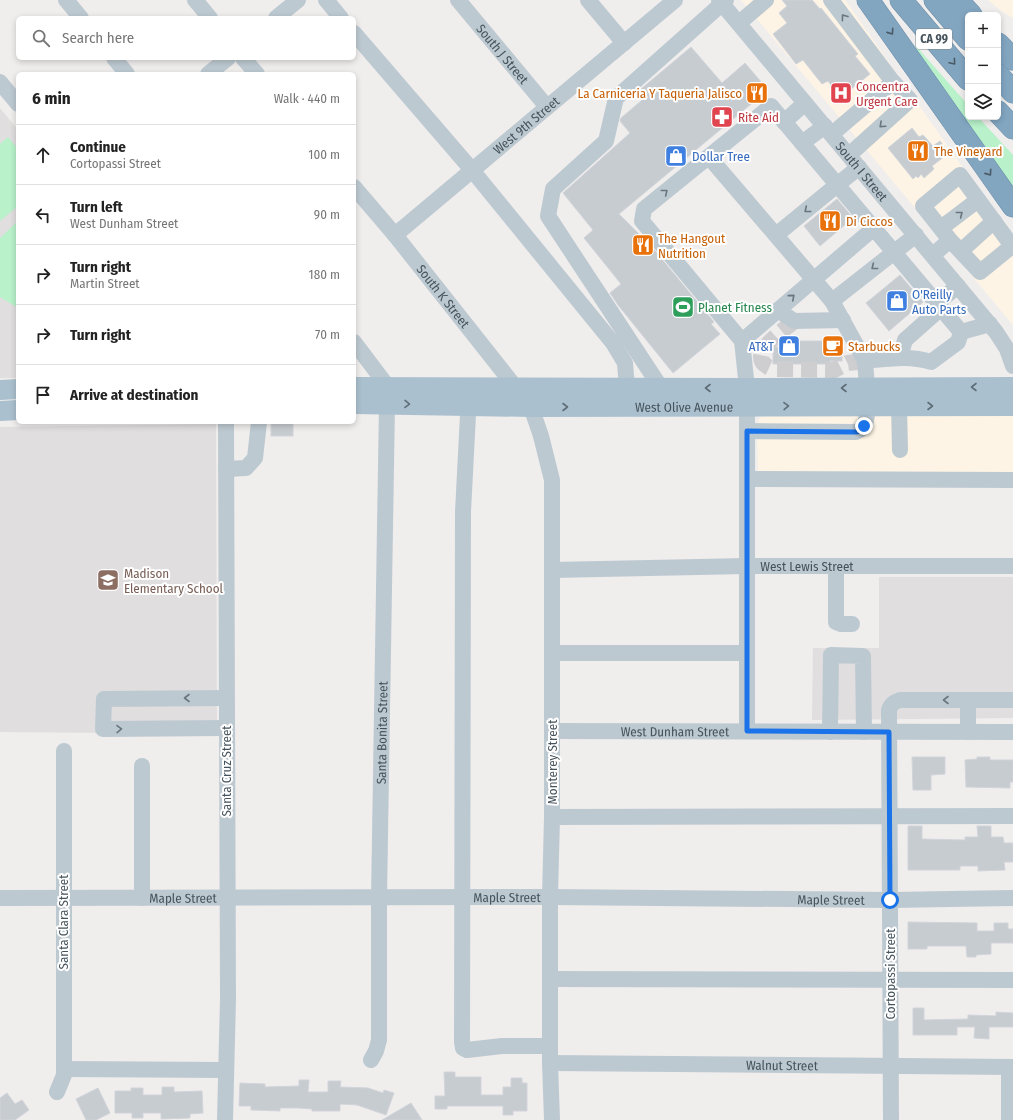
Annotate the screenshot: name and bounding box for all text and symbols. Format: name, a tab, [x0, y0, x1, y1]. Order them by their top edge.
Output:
map controls	[965, 12, 1001, 120]
button: +	[965, 12, 1001, 48]
one-way arrow	[842, 15, 849, 22]
search box	[16, 16, 356, 60]
street label: South J Street	[474, 21, 532, 87]
icon: search	[30, 27, 52, 49]
one-way arrow	[886, 28, 894, 35]
text: Search here	[62, 29, 134, 47]
road number: CA 99	[916, 29, 952, 49]
button: −	[965, 48, 1001, 84]
one-way arrow	[949, 57, 956, 65]
place label: Concentra Urgent Care	[856, 79, 918, 109]
restaurant icon: La Carniceria Y Taqueria Jalisco	[744, 80, 770, 106]
hospital icon: Concentra Urgent Care	[828, 80, 854, 106]
button: layers	[965, 84, 1001, 120]
place label: La Carniceria Y Taqueria Jalisco	[578, 86, 742, 101]
text: 6 min	[32, 88, 71, 109]
text: Walk · 440 m	[274, 91, 340, 106]
street label: West 9th Street	[490, 93, 563, 157]
pharmacy icon: Rite Aid	[709, 104, 735, 130]
place label: Rite Aid	[738, 110, 779, 125]
one-way arrow	[879, 120, 887, 128]
text: Continue	[70, 138, 126, 156]
street label: South I Street	[833, 138, 891, 205]
restaurant icon: The Vineyard	[905, 138, 931, 164]
shop icon: Dollar Tree	[663, 143, 689, 169]
icon: ahead	[32, 144, 54, 166]
place label: The Vineyard	[934, 144, 1003, 159]
text: 100 m	[308, 147, 340, 162]
place label: Dollar Tree	[692, 149, 750, 164]
text: Cortopassi Street	[70, 156, 161, 171]
one-way arrow	[984, 168, 991, 175]
one-way arrow	[661, 190, 668, 197]
text: Turn left	[70, 198, 123, 216]
icon: left	[32, 204, 54, 226]
one-way arrow	[805, 205, 812, 212]
text: 90 m	[314, 207, 340, 222]
restaurant icon: Di Ciccos	[817, 208, 843, 234]
one-way arrow	[955, 212, 962, 219]
place label: Di Ciccos	[846, 214, 893, 229]
text: West Dunham Street	[70, 216, 178, 231]
place label: The Hangout Nutrition	[658, 231, 726, 261]
restaurant icon: The Hangout Nutrition	[630, 232, 656, 258]
text: Turn right	[70, 258, 131, 276]
street label: South K Street	[414, 262, 473, 331]
one-way arrow	[871, 263, 878, 270]
icon: right	[32, 264, 54, 286]
text: 180 m	[309, 267, 340, 282]
text: Martin Street	[70, 276, 140, 291]
place label: O'Reilly Auto Parts	[912, 287, 967, 317]
shop icon: O'Reilly Auto Parts	[884, 288, 910, 314]
sports icon: Planet Fitness	[670, 294, 696, 320]
one-way arrow	[788, 295, 795, 302]
place label: Planet Fitness	[698, 300, 772, 315]
icon: right	[32, 324, 54, 346]
text: Turn right	[70, 326, 131, 344]
text: 70 m	[315, 327, 340, 342]
shop icon: AT&T	[776, 333, 802, 359]
cafe icon: Starbucks	[820, 333, 846, 359]
place label: AT&T	[749, 339, 774, 354]
place label: Starbucks	[848, 339, 901, 354]
one-way arrow	[971, 383, 977, 391]
icon: arrive	[32, 384, 54, 406]
one-way arrow	[705, 384, 711, 392]
one-way arrow	[841, 384, 847, 392]
text: Arrive at destination	[70, 386, 198, 404]
street label: West Olive Avenue	[635, 399, 733, 414]
one-way arrow	[404, 400, 410, 408]
one-way arrow	[783, 402, 789, 410]
one-way arrow	[927, 402, 933, 410]
one-way arrow	[562, 403, 568, 411]
route end	[855, 417, 873, 435]
street label: West Lewis Street	[760, 559, 854, 574]
place label: Madison Elementary School	[124, 566, 224, 596]
school or university icon: Madison Elementary School	[95, 567, 121, 593]
street label: Santa Bonita Street	[373, 680, 390, 784]
one-way arrow	[184, 694, 190, 702]
one-way arrow	[943, 696, 949, 704]
street label: Monterey Street	[545, 719, 560, 804]
street label: West Dunham Street	[621, 724, 730, 739]
one-way arrow	[116, 725, 122, 733]
street label: Santa Cruz Street	[219, 725, 234, 817]
street label: Santa Clara Street	[56, 874, 71, 970]
street label: Maple Street	[149, 890, 217, 905]
street label: Maple Street	[473, 890, 541, 905]
route start	[881, 891, 899, 909]
street label: Maple Street	[797, 892, 866, 907]
street label: Cortopassi Street	[883, 928, 898, 1019]
street label: Walnut Street	[746, 1057, 819, 1073]

